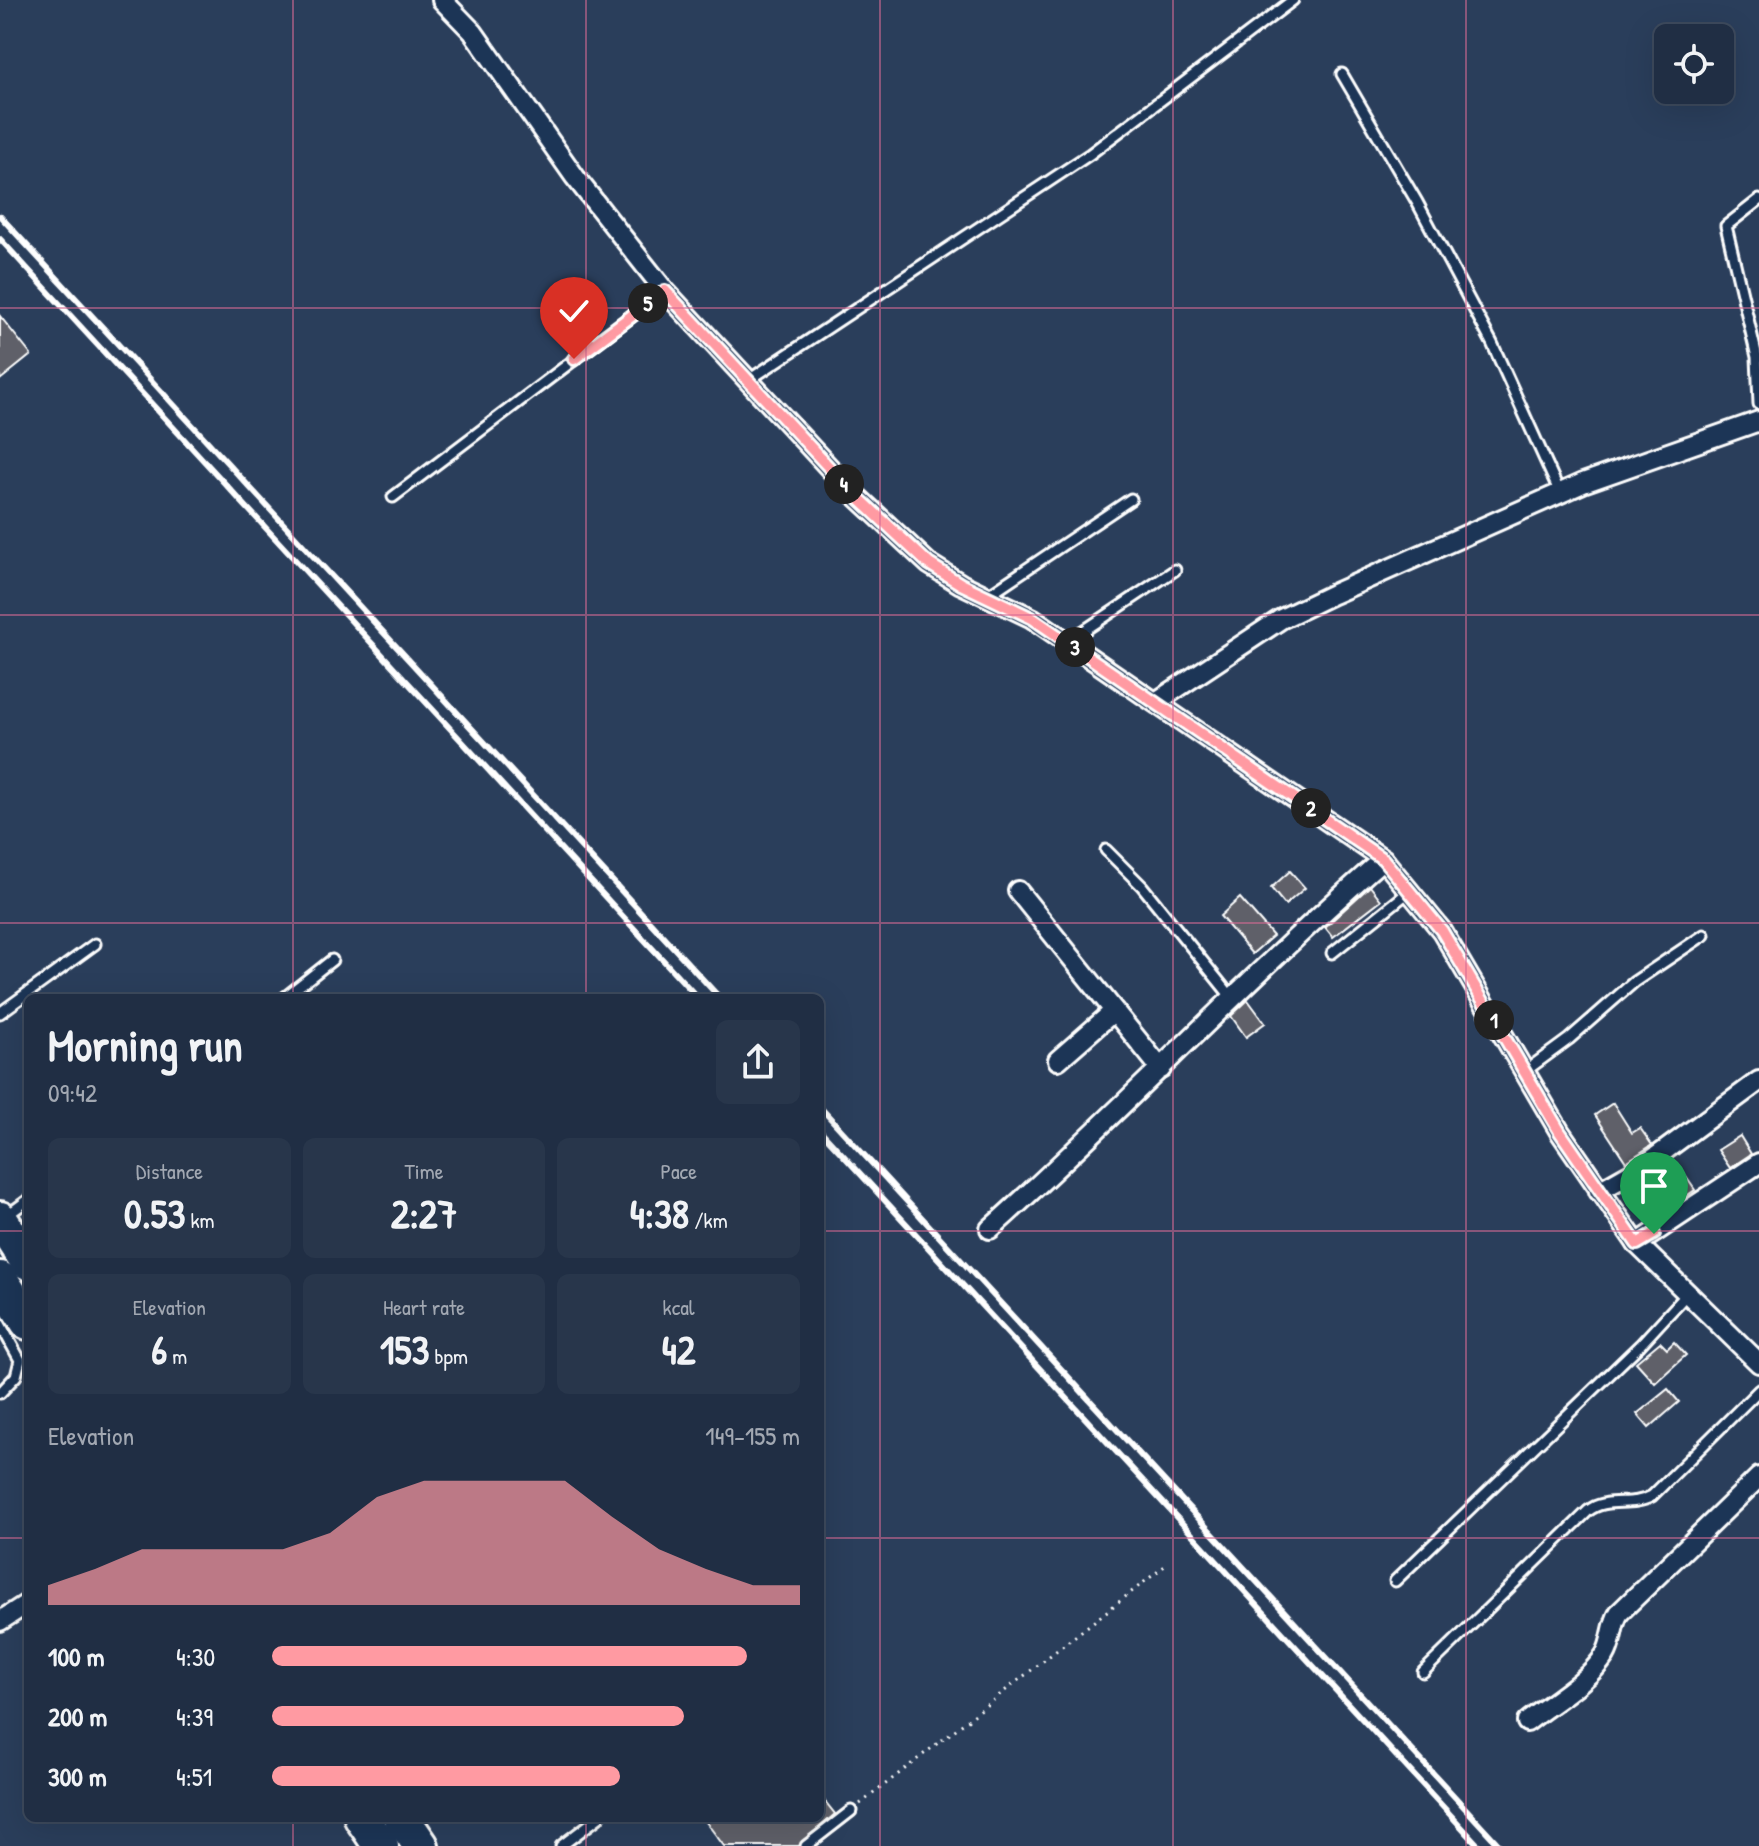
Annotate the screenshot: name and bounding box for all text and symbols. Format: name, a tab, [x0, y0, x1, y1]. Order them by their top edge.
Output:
map controls	[1654, 24, 1734, 104]
button: locate	[1654, 24, 1734, 104]
pin	[540, 277, 608, 359]
pin: 5	[628, 283, 668, 323]
text: 5	[643, 288, 653, 318]
icon: check	[552, 289, 596, 333]
pin: 4	[824, 464, 864, 504]
text: 4	[840, 469, 848, 499]
pin: 3	[1055, 627, 1095, 667]
text: 3	[1070, 632, 1080, 662]
pin: 2	[1291, 788, 1331, 828]
text: 2	[1306, 793, 1316, 823]
pin: 1	[1474, 1000, 1514, 1040]
text: 1	[1490, 1005, 1498, 1035]
text: Morning run	[48, 1015, 243, 1075]
button: share	[716, 1020, 800, 1104]
text: 09:42	[48, 1075, 97, 1110]
pin	[1620, 1152, 1688, 1234]
text: Distance	[136, 1156, 203, 1186]
text: Time	[405, 1156, 443, 1186]
text: Pace	[660, 1156, 697, 1186]
icon: arrive	[1632, 1164, 1676, 1208]
text: 0.53	[124, 1186, 185, 1240]
text: 2:27	[391, 1186, 457, 1240]
text: 4:38	[630, 1186, 689, 1240]
text: km	[185, 1205, 215, 1235]
text: /km	[689, 1205, 728, 1235]
text: Elevation	[133, 1292, 206, 1322]
text: Heart rate	[383, 1292, 465, 1322]
text: kcal	[663, 1292, 695, 1322]
text: 6	[151, 1322, 167, 1376]
text: 153	[380, 1322, 429, 1376]
text: 42	[662, 1322, 696, 1376]
text: m	[167, 1341, 187, 1371]
text: bpm	[429, 1341, 468, 1371]
text: Elevation	[48, 1418, 134, 1453]
text: 149–155 m	[705, 1418, 800, 1453]
text: 100 m	[48, 1639, 104, 1674]
text: 4:30	[176, 1639, 215, 1674]
text: 200 m	[48, 1699, 107, 1734]
text: 4:39	[176, 1699, 213, 1734]
text: 300 m	[48, 1759, 107, 1794]
text: 4:51	[176, 1759, 212, 1794]

